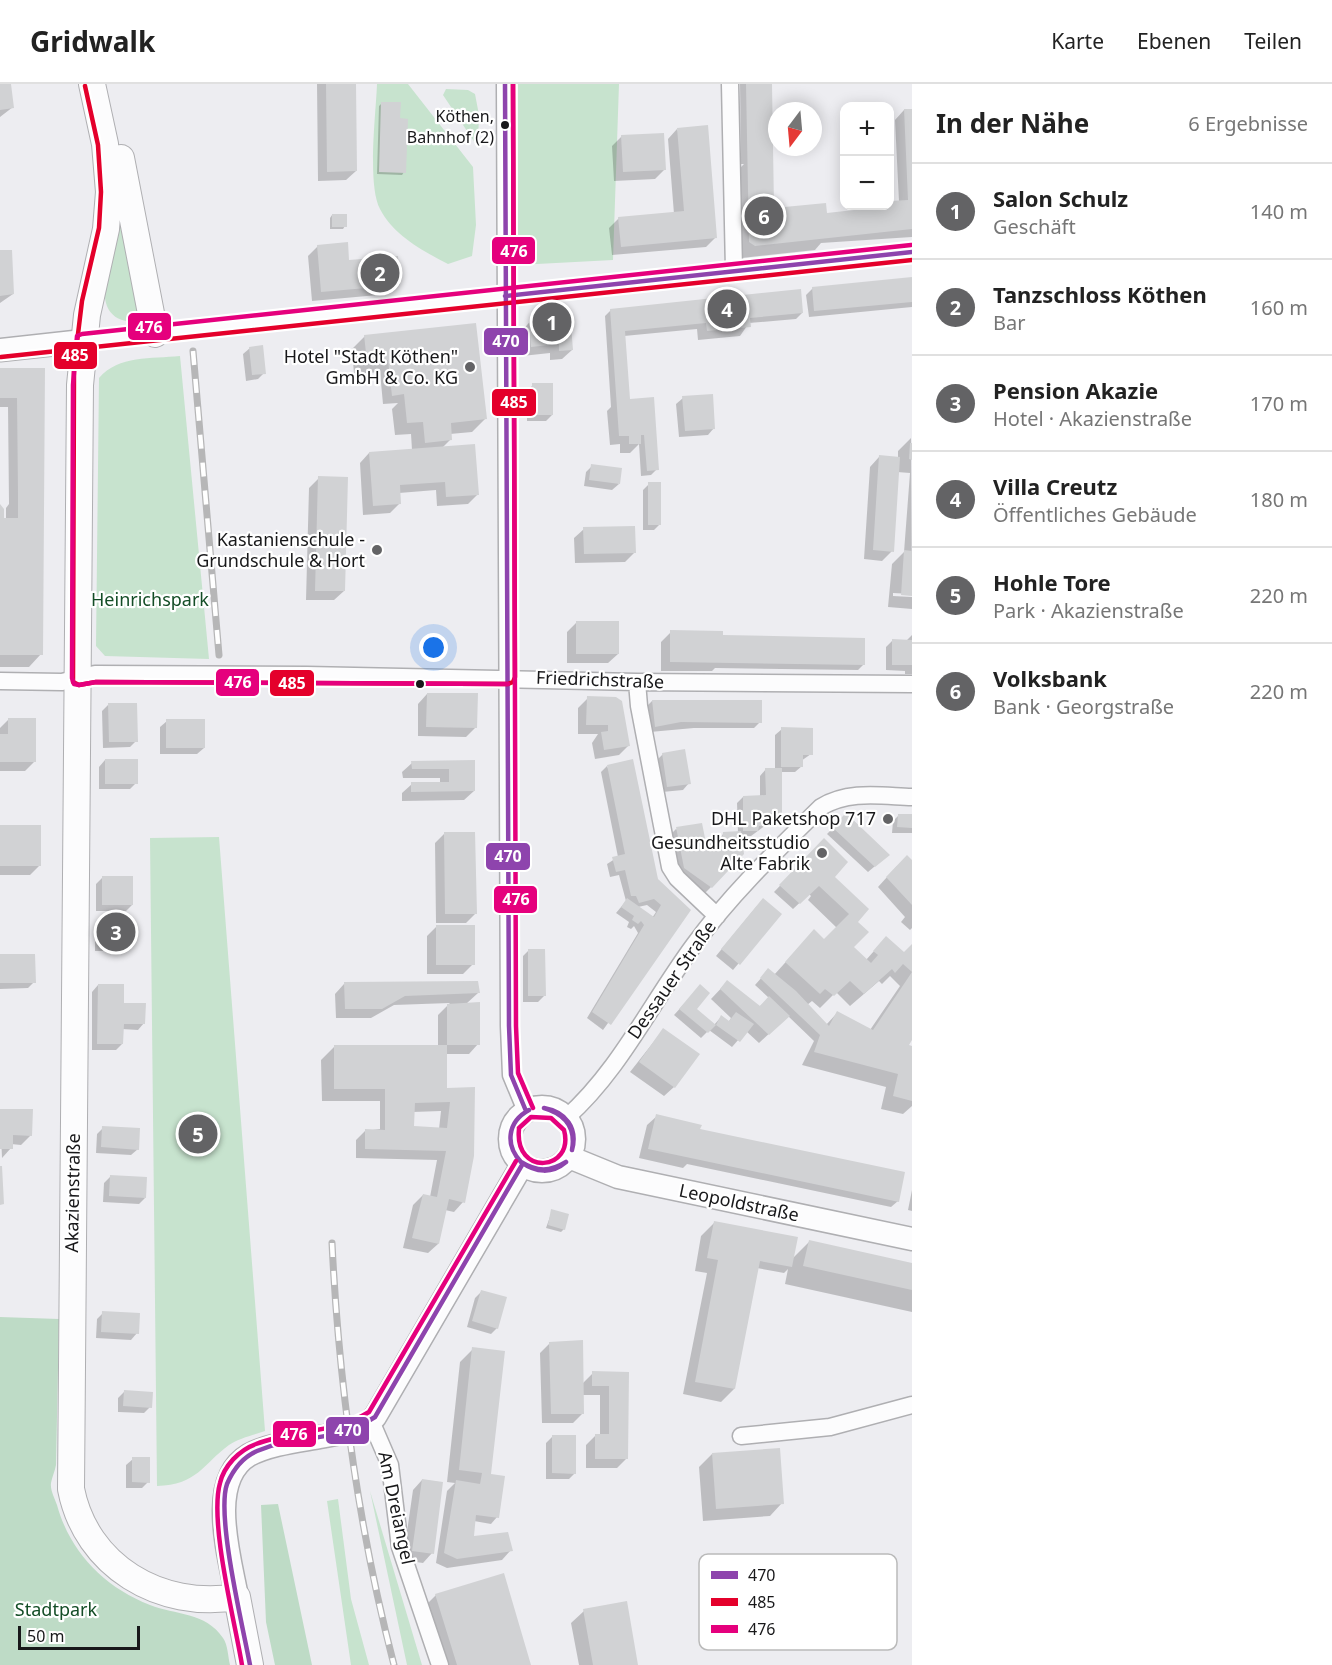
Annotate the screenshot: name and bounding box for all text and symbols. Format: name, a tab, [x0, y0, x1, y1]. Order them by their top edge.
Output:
text: Gridwalk	[30, 22, 155, 60]
text: Karte	[1051, 27, 1104, 55]
text: Ebenen	[1137, 27, 1211, 55]
text: Teilen	[1244, 27, 1302, 55]
north arrow	[768, 102, 822, 156]
map controls	[840, 102, 894, 210]
button: +	[840, 102, 894, 156]
place label: Köthen, Bahnhof (2)	[407, 105, 494, 148]
text: In der Nähe	[936, 105, 1089, 141]
text: 6 Ergebnisse	[1188, 110, 1308, 137]
marker: Köthen, Bahnhof (2)	[499, 119, 511, 131]
button: −	[840, 156, 894, 210]
text: Salon Schulz	[993, 183, 1128, 213]
pin: 6	[744, 194, 783, 238]
text: 1	[950, 198, 961, 225]
text: 140 m	[1250, 198, 1308, 225]
text: Geschäft	[993, 213, 1076, 240]
line badge: 476	[491, 236, 536, 265]
text: 476	[500, 240, 528, 262]
pin: 2	[360, 250, 400, 296]
text: Tanzschloss Köthen	[993, 279, 1207, 309]
pin: 4	[708, 286, 746, 332]
text: 2	[950, 294, 961, 321]
text: 160 m	[1250, 294, 1308, 321]
pin: 1	[532, 300, 572, 344]
text: Bar	[993, 309, 1025, 336]
line badge: 476	[127, 312, 172, 341]
text: 476	[135, 316, 163, 338]
line badge: 470	[483, 327, 529, 356]
text: 470	[492, 330, 520, 352]
line badge: 485	[53, 341, 98, 370]
text: 485	[61, 344, 89, 366]
place label: Hotel "Stadt Köthen" GmbH & Co. KG	[284, 344, 458, 389]
marker: Hotel "Stadt Köthen" GmbH & Co. KG	[463, 360, 477, 374]
text: Pension Akazie	[993, 375, 1158, 405]
line badge: 485	[491, 388, 537, 417]
text: 3	[950, 390, 961, 417]
text: 170 m	[1250, 390, 1308, 417]
text: 485	[500, 391, 528, 413]
text: Hotel · Akazienstraße	[993, 405, 1192, 432]
text: Villa Creutz	[993, 471, 1117, 501]
text: 4	[950, 486, 961, 513]
text: 180 m	[1250, 486, 1308, 513]
text: Öffentliches Gebäude	[993, 501, 1197, 528]
place label: Kastanienschule - Grundschule & Hort	[196, 527, 365, 572]
marker: Kastanienschule - Grundschule & Hort	[370, 543, 384, 557]
text: Hohle Tore	[993, 567, 1111, 597]
text: 5	[950, 582, 961, 609]
text: 220 m	[1250, 582, 1308, 609]
park label: Heinrichspark	[91, 587, 209, 611]
text: Park · Akazienstraße	[993, 597, 1184, 624]
your location	[419, 633, 448, 662]
text: Volksbank	[993, 663, 1107, 693]
street label: Friedrichstraße	[536, 665, 665, 693]
line badge: 476	[215, 668, 260, 697]
line badge: 485	[269, 669, 315, 697]
text: 476	[224, 671, 252, 693]
text: 485	[278, 672, 306, 694]
unlabelled marker	[414, 678, 426, 690]
text: 6	[950, 678, 961, 705]
text: 220 m	[1250, 678, 1308, 705]
text: Bank · Georgstraße	[993, 693, 1174, 720]
place label: DHL Paketshop 717	[711, 806, 876, 830]
marker: DHL Paketshop 717	[881, 812, 895, 826]
place label: Gesundheitsstudio Alte Fabrik	[651, 830, 810, 875]
line badge: 470	[485, 842, 531, 871]
text: 470	[494, 845, 522, 867]
marker: Gesundheitsstudio Alte Fabrik	[815, 846, 829, 860]
line badge: 476	[493, 885, 538, 914]
text: 476	[502, 888, 530, 910]
pin: 3	[96, 910, 136, 954]
street label: Dessauer Straße	[621, 916, 721, 1043]
pin: 5	[178, 1112, 218, 1156]
street label: Akazienstraße	[59, 1133, 85, 1253]
street label: Leopoldstraße	[677, 1178, 801, 1226]
line badge: 470	[325, 1416, 370, 1445]
text: 470	[334, 1419, 362, 1441]
line badge: 476	[272, 1420, 317, 1448]
text: 476	[280, 1423, 308, 1445]
street label: Am Dreiangel	[373, 1449, 421, 1567]
legend	[699, 1554, 897, 1650]
text: 470	[748, 1564, 775, 1586]
text: 485	[748, 1591, 775, 1613]
park label: Stadtpark	[15, 1597, 98, 1621]
text: 476	[748, 1618, 775, 1640]
scale bar	[18, 1623, 140, 1650]
text: 50 m	[27, 1625, 64, 1647]

